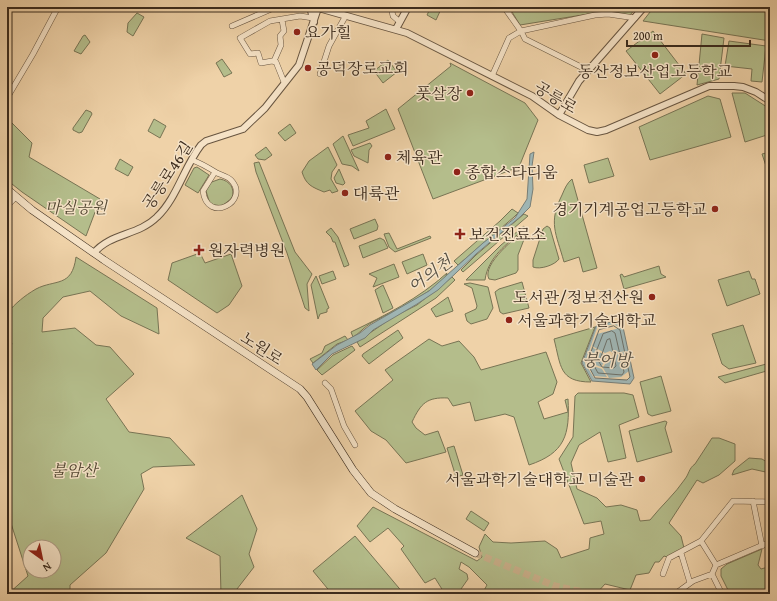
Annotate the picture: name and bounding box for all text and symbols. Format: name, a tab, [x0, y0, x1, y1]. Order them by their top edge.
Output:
place label: 요가힐	[305, 20, 351, 44]
scale bar	[627, 22, 750, 48]
marker: 요가힐	[292, 27, 302, 37]
text: 200 m	[633, 27, 663, 44]
marker: 동산정보산업고등학교	[650, 50, 660, 60]
place label: 공덕장로교회	[316, 56, 409, 80]
place label: 동산정보산업고등학교	[578, 59, 732, 83]
marker: 공덕장로교회	[303, 63, 313, 73]
street label: 공릉로	[530, 75, 583, 120]
place label: 풋살장	[416, 81, 463, 105]
marker: 풋살장	[465, 88, 475, 98]
street label: 공릉로46길	[136, 136, 198, 214]
place label: 체육관	[396, 145, 443, 169]
marker: 체육관	[383, 152, 393, 162]
place label: 종합스타디움	[465, 160, 558, 184]
marker: 종합스타디움	[452, 167, 462, 177]
place label: 대륙관	[353, 181, 400, 205]
marker: 대륙관	[340, 188, 350, 198]
park label: 마실공원	[45, 195, 108, 219]
place label: 경기기계공업고등학교	[552, 197, 707, 221]
marker: 경기기계공업고등학교	[710, 204, 720, 214]
place label: 보건진료소	[469, 222, 546, 246]
marker: 보건진료소	[454, 228, 466, 240]
place label: 원자력병원	[208, 238, 285, 262]
marker: 원자력병원	[193, 244, 205, 256]
water label: 어의천	[402, 248, 458, 298]
place label: 도서관/정보전산원	[513, 285, 644, 309]
marker: 도서관/정보전산원	[647, 292, 657, 302]
place label: 서울과학기술대학교	[517, 308, 656, 332]
marker: 서울과학기술대학교	[504, 315, 514, 325]
street label: 노원로	[236, 325, 288, 371]
water label: 붕어방	[582, 347, 634, 372]
park label: 불암산	[51, 458, 100, 482]
place label: 서울과학기술대학교 미술관	[445, 467, 635, 491]
marker: 서울과학기술대학교 미술관	[637, 474, 647, 484]
north arrow	[22, 539, 62, 579]
text: N	[39, 559, 55, 576]

